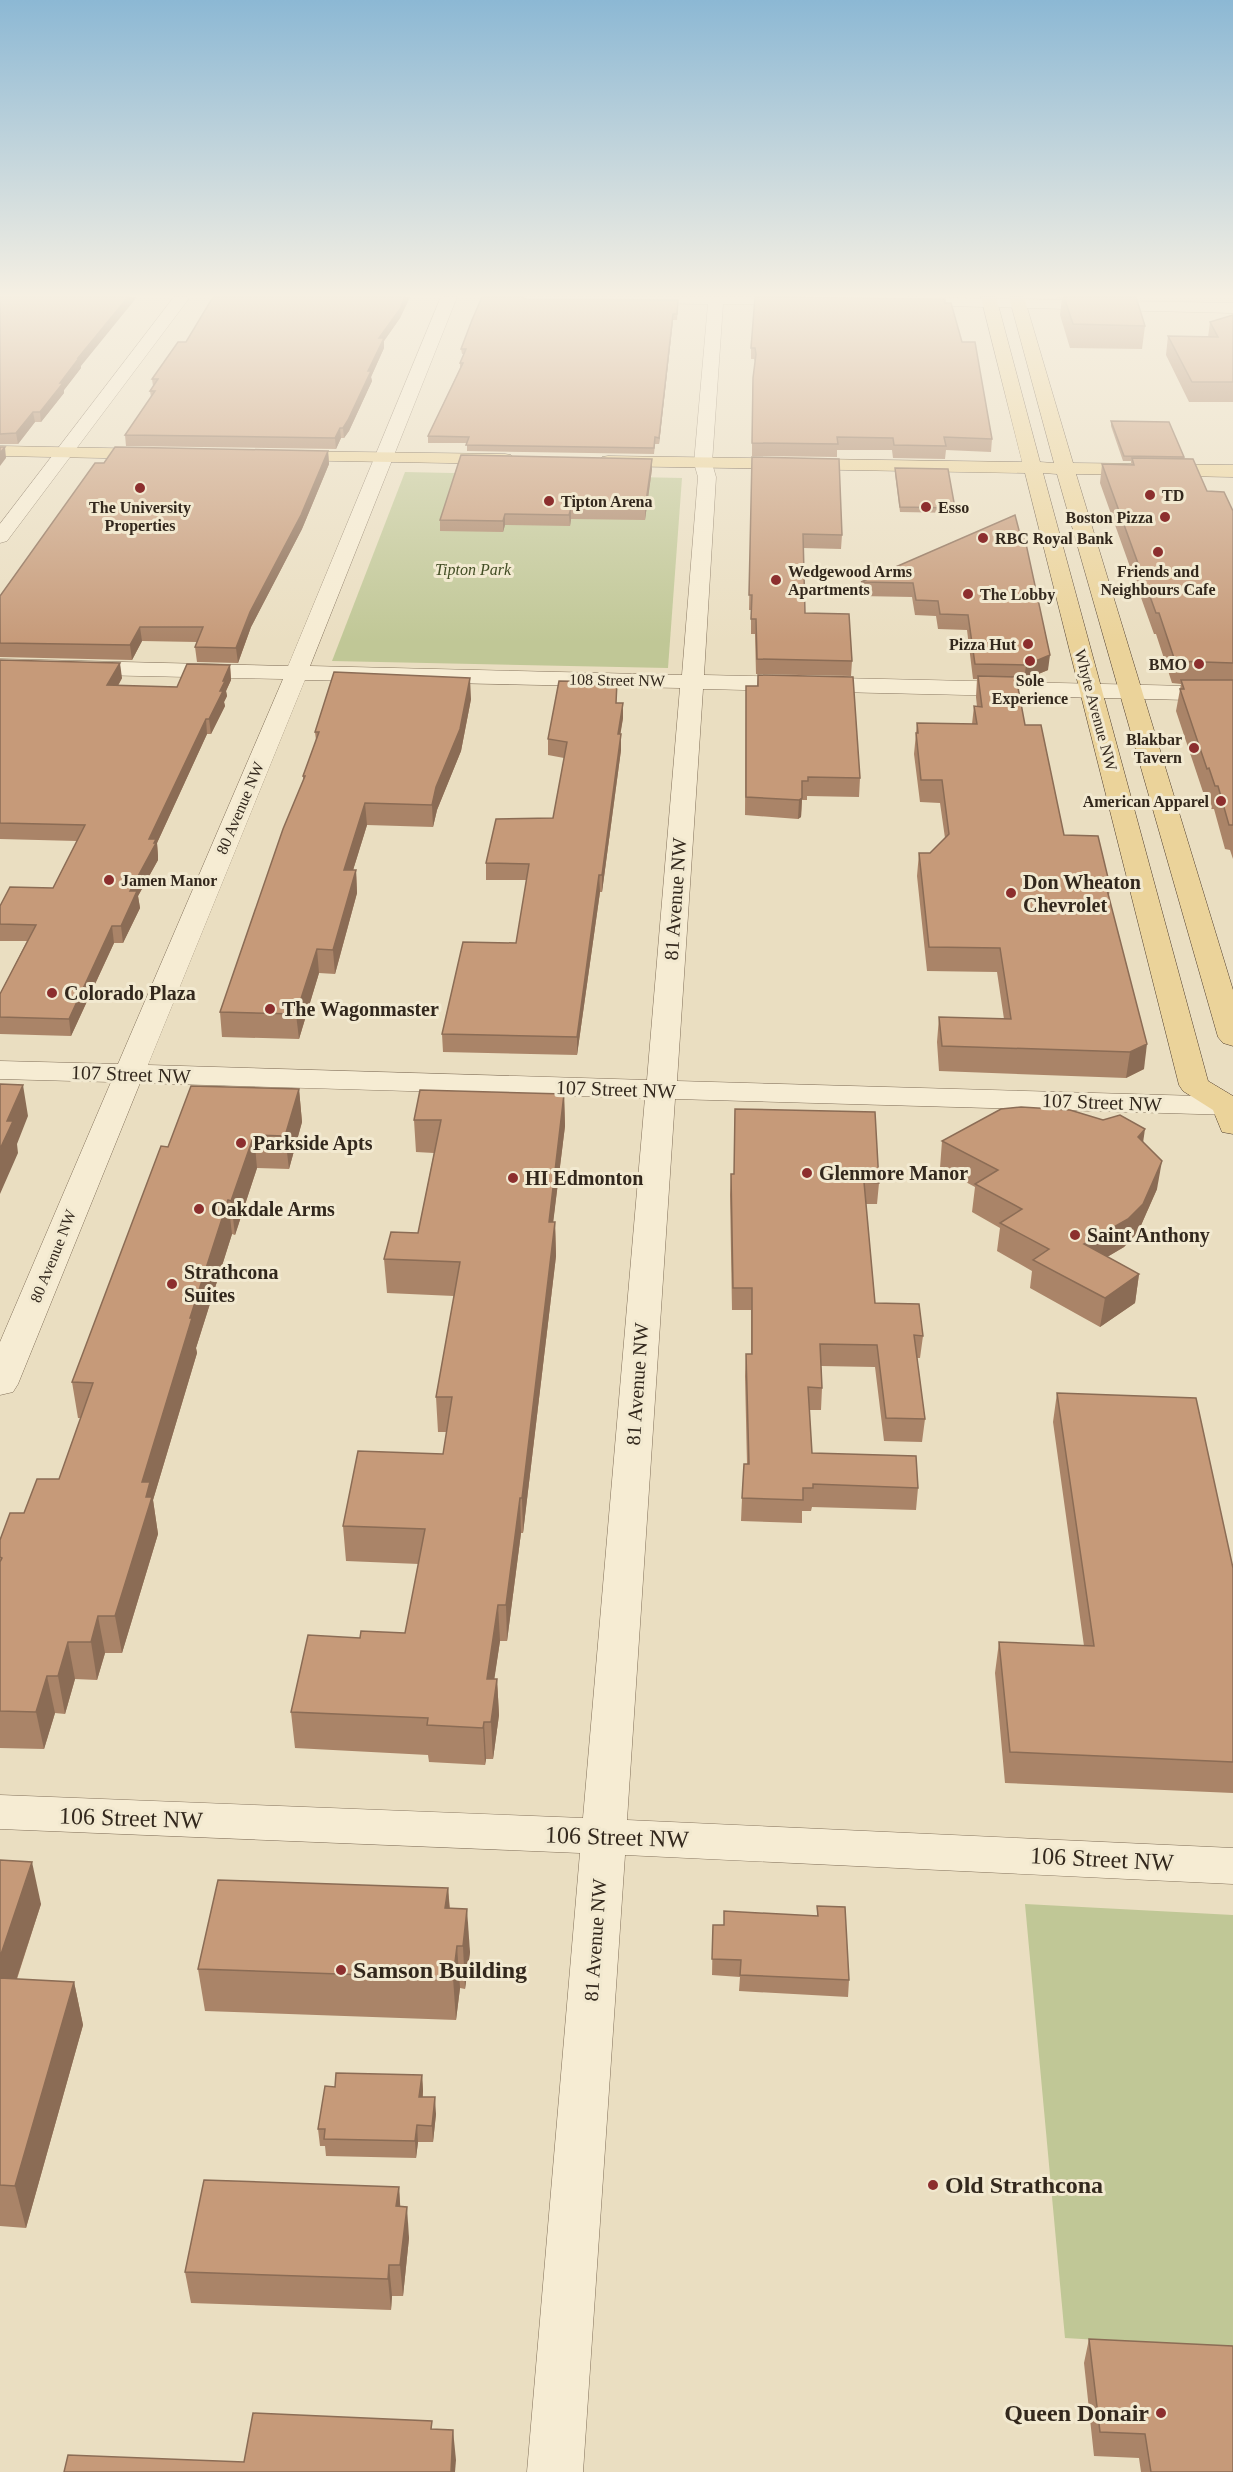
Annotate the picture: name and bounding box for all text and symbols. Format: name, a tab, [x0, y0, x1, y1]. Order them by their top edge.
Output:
marker: The University Properties	[133, 481, 147, 495]
place label: TD	[1162, 487, 1184, 504]
marker: TD	[1143, 488, 1157, 502]
place label: Tipton Arena	[561, 493, 652, 511]
marker: Tipton Arena	[542, 494, 556, 508]
place label: The University Properties	[89, 499, 191, 535]
place label: Esso	[938, 499, 969, 516]
marker: Esso	[919, 500, 933, 514]
place label: Boston Pizza	[1065, 509, 1153, 526]
marker: Boston Pizza	[1158, 510, 1172, 524]
place label: RBC Royal Bank	[995, 530, 1113, 548]
marker: RBC Royal Bank	[976, 531, 990, 545]
marker: Friends and Neighbours Cafe	[1151, 545, 1165, 559]
park label: Tipton Park	[435, 561, 512, 579]
place label: Wedgewood Arms Apartments	[788, 563, 912, 599]
place label: Friends and Neighbours Cafe	[1100, 563, 1216, 599]
marker: Wedgewood Arms Apartments	[769, 573, 783, 587]
place label: The Lobby	[980, 586, 1055, 604]
marker: The Lobby	[961, 587, 975, 601]
place label: Pizza Hut	[949, 636, 1017, 653]
marker: Pizza Hut	[1021, 637, 1035, 651]
street label: Whyte Avenue NW	[1071, 647, 1121, 774]
marker: Sole Experience	[1023, 654, 1037, 668]
place label: BMO	[1149, 656, 1187, 673]
marker: BMO	[1192, 657, 1206, 671]
street label: 108 Street NW	[569, 671, 666, 689]
place label: Sole Experience	[992, 672, 1068, 708]
place label: Blakbar Tavern	[1126, 731, 1182, 766]
marker: Blakbar Tavern	[1187, 741, 1201, 755]
street label: 80 Avenue NW	[213, 759, 267, 857]
place label: American Apparel	[1083, 793, 1210, 811]
marker: American Apparel	[1214, 794, 1228, 808]
street label: 81 Avenue NW	[660, 837, 690, 961]
place label: Don Wheaton Chevrolet	[1023, 871, 1141, 916]
place label: Jamen Manor	[121, 872, 217, 889]
marker: Jamen Manor	[102, 873, 116, 887]
marker: Don Wheaton Chevrolet	[1004, 886, 1018, 900]
place label: Colorado Plaza	[64, 982, 196, 1004]
marker: Colorado Plaza	[45, 986, 59, 1000]
place label: The Wagonmaster	[282, 998, 439, 1021]
marker: The Wagonmaster	[263, 1002, 277, 1016]
street label: 107 Street NW	[71, 1061, 191, 1087]
street label: 107 Street NW	[556, 1076, 676, 1102]
street label: 107 Street NW	[1042, 1089, 1162, 1115]
place label: Parkside Apts	[253, 1132, 373, 1155]
marker: Parkside Apts	[234, 1136, 248, 1150]
place label: Glenmore Manor	[819, 1162, 968, 1184]
marker: Glenmore Manor	[800, 1166, 814, 1180]
place label: HI Edmonton	[525, 1167, 643, 1189]
marker: HI Edmonton	[506, 1171, 520, 1185]
place label: Oakdale Arms	[211, 1198, 335, 1220]
marker: Oakdale Arms	[192, 1202, 206, 1216]
street label: 80 Avenue NW	[27, 1206, 80, 1305]
place label: Saint Anthony	[1087, 1224, 1210, 1247]
marker: Saint Anthony	[1068, 1228, 1082, 1242]
place label: Strathcona Suites	[184, 1261, 278, 1306]
marker: Strathcona Suites	[165, 1277, 179, 1291]
street label: 81 Avenue NW	[622, 1322, 652, 1446]
street label: 106 Street NW	[59, 1802, 204, 1834]
street label: 106 Street NW	[545, 1821, 690, 1853]
street label: 106 Street NW	[1029, 1842, 1175, 1876]
street label: 81 Avenue NW	[580, 1878, 610, 2002]
place label: Samson Building	[353, 1957, 527, 1983]
marker: Samson Building	[334, 1963, 348, 1977]
place label: Old Strathcona	[945, 2172, 1103, 2198]
marker: Old Strathcona	[926, 2178, 940, 2192]
place label: Queen Donair	[1004, 2400, 1149, 2426]
marker: Queen Donair	[1154, 2406, 1168, 2420]

